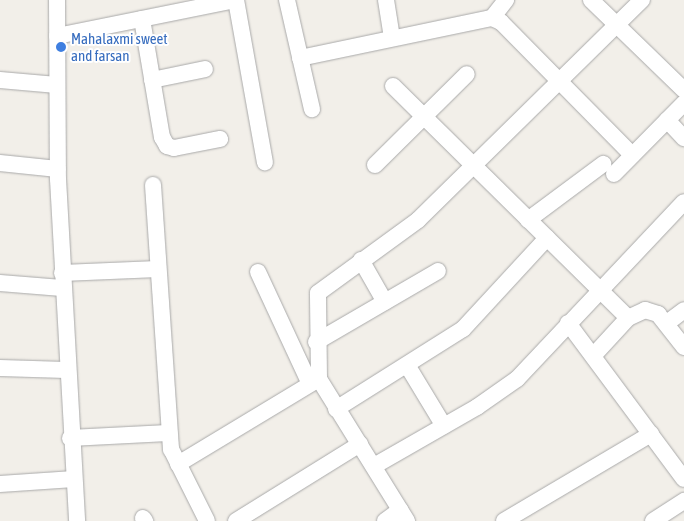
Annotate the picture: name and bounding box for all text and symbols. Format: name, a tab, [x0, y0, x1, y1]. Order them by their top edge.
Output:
place label: Mahalaxmi sweet and farsan	[71, 29, 168, 64]
marker: Mahalaxmi sweet and farsan	[55, 41, 67, 53]

